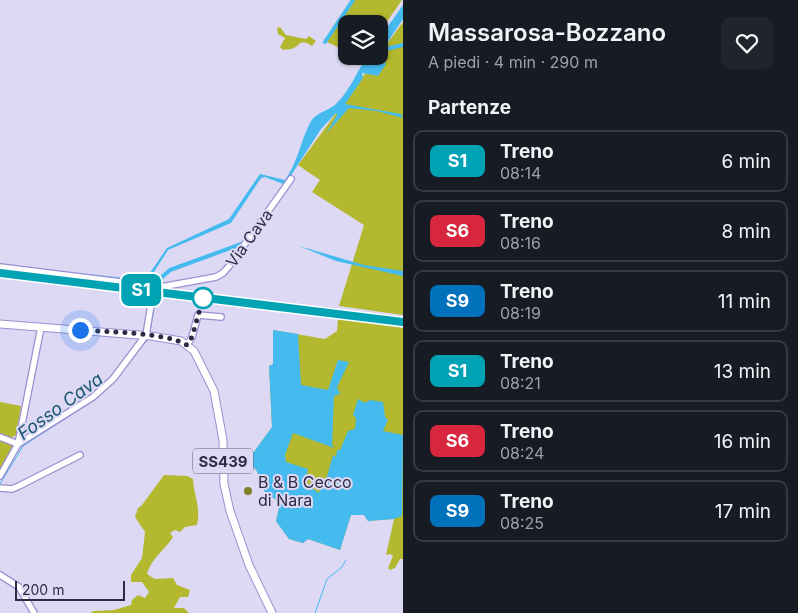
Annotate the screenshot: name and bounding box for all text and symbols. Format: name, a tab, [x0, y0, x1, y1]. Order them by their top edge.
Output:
map controls	[338, 15, 388, 65]
button: layers	[338, 15, 388, 65]
button: heart	[721, 17, 773, 69]
text: Massarosa-Bozzano	[428, 18, 666, 47]
text: A piedi · 4 min · 290 m	[428, 52, 598, 72]
text: Partenze	[428, 96, 511, 119]
text: Treno	[500, 140, 554, 163]
text: S1	[448, 150, 467, 171]
text: 6 min	[721, 150, 771, 173]
text: 08:14	[500, 163, 541, 183]
street label: Via Cava	[221, 205, 277, 271]
text: Treno	[500, 210, 554, 233]
text: S6	[446, 220, 469, 241]
text: 8 min	[721, 220, 771, 243]
text: 08:16	[500, 233, 541, 253]
line badge: S1	[118, 274, 164, 306]
text: S1	[131, 279, 151, 300]
text: Treno	[500, 280, 554, 303]
unlabelled marker	[192, 287, 214, 309]
text: S9	[446, 290, 469, 311]
text: 11 min	[718, 290, 771, 313]
text: 08:19	[500, 303, 541, 323]
your location	[68, 318, 93, 343]
text: Treno	[500, 350, 554, 373]
text: S1	[448, 360, 467, 381]
text: 13 min	[714, 360, 771, 383]
water label: Fosso Cava	[13, 368, 107, 444]
text: 08:21	[500, 373, 541, 393]
text: Treno	[500, 420, 554, 443]
text: S6	[446, 430, 469, 451]
text: 16 min	[714, 430, 771, 453]
text: 08:24	[500, 443, 544, 463]
road number: SS439	[193, 448, 253, 474]
place label: B & B Cecco di Nara	[258, 472, 352, 510]
marker: B & B Cecco di Nara	[242, 485, 254, 497]
text: Treno	[500, 490, 554, 513]
text: S9	[446, 500, 469, 521]
text: 17 min	[715, 500, 771, 523]
text: 08:25	[500, 513, 544, 533]
scale bar	[15, 578, 125, 601]
text: 200 m	[22, 581, 64, 598]

